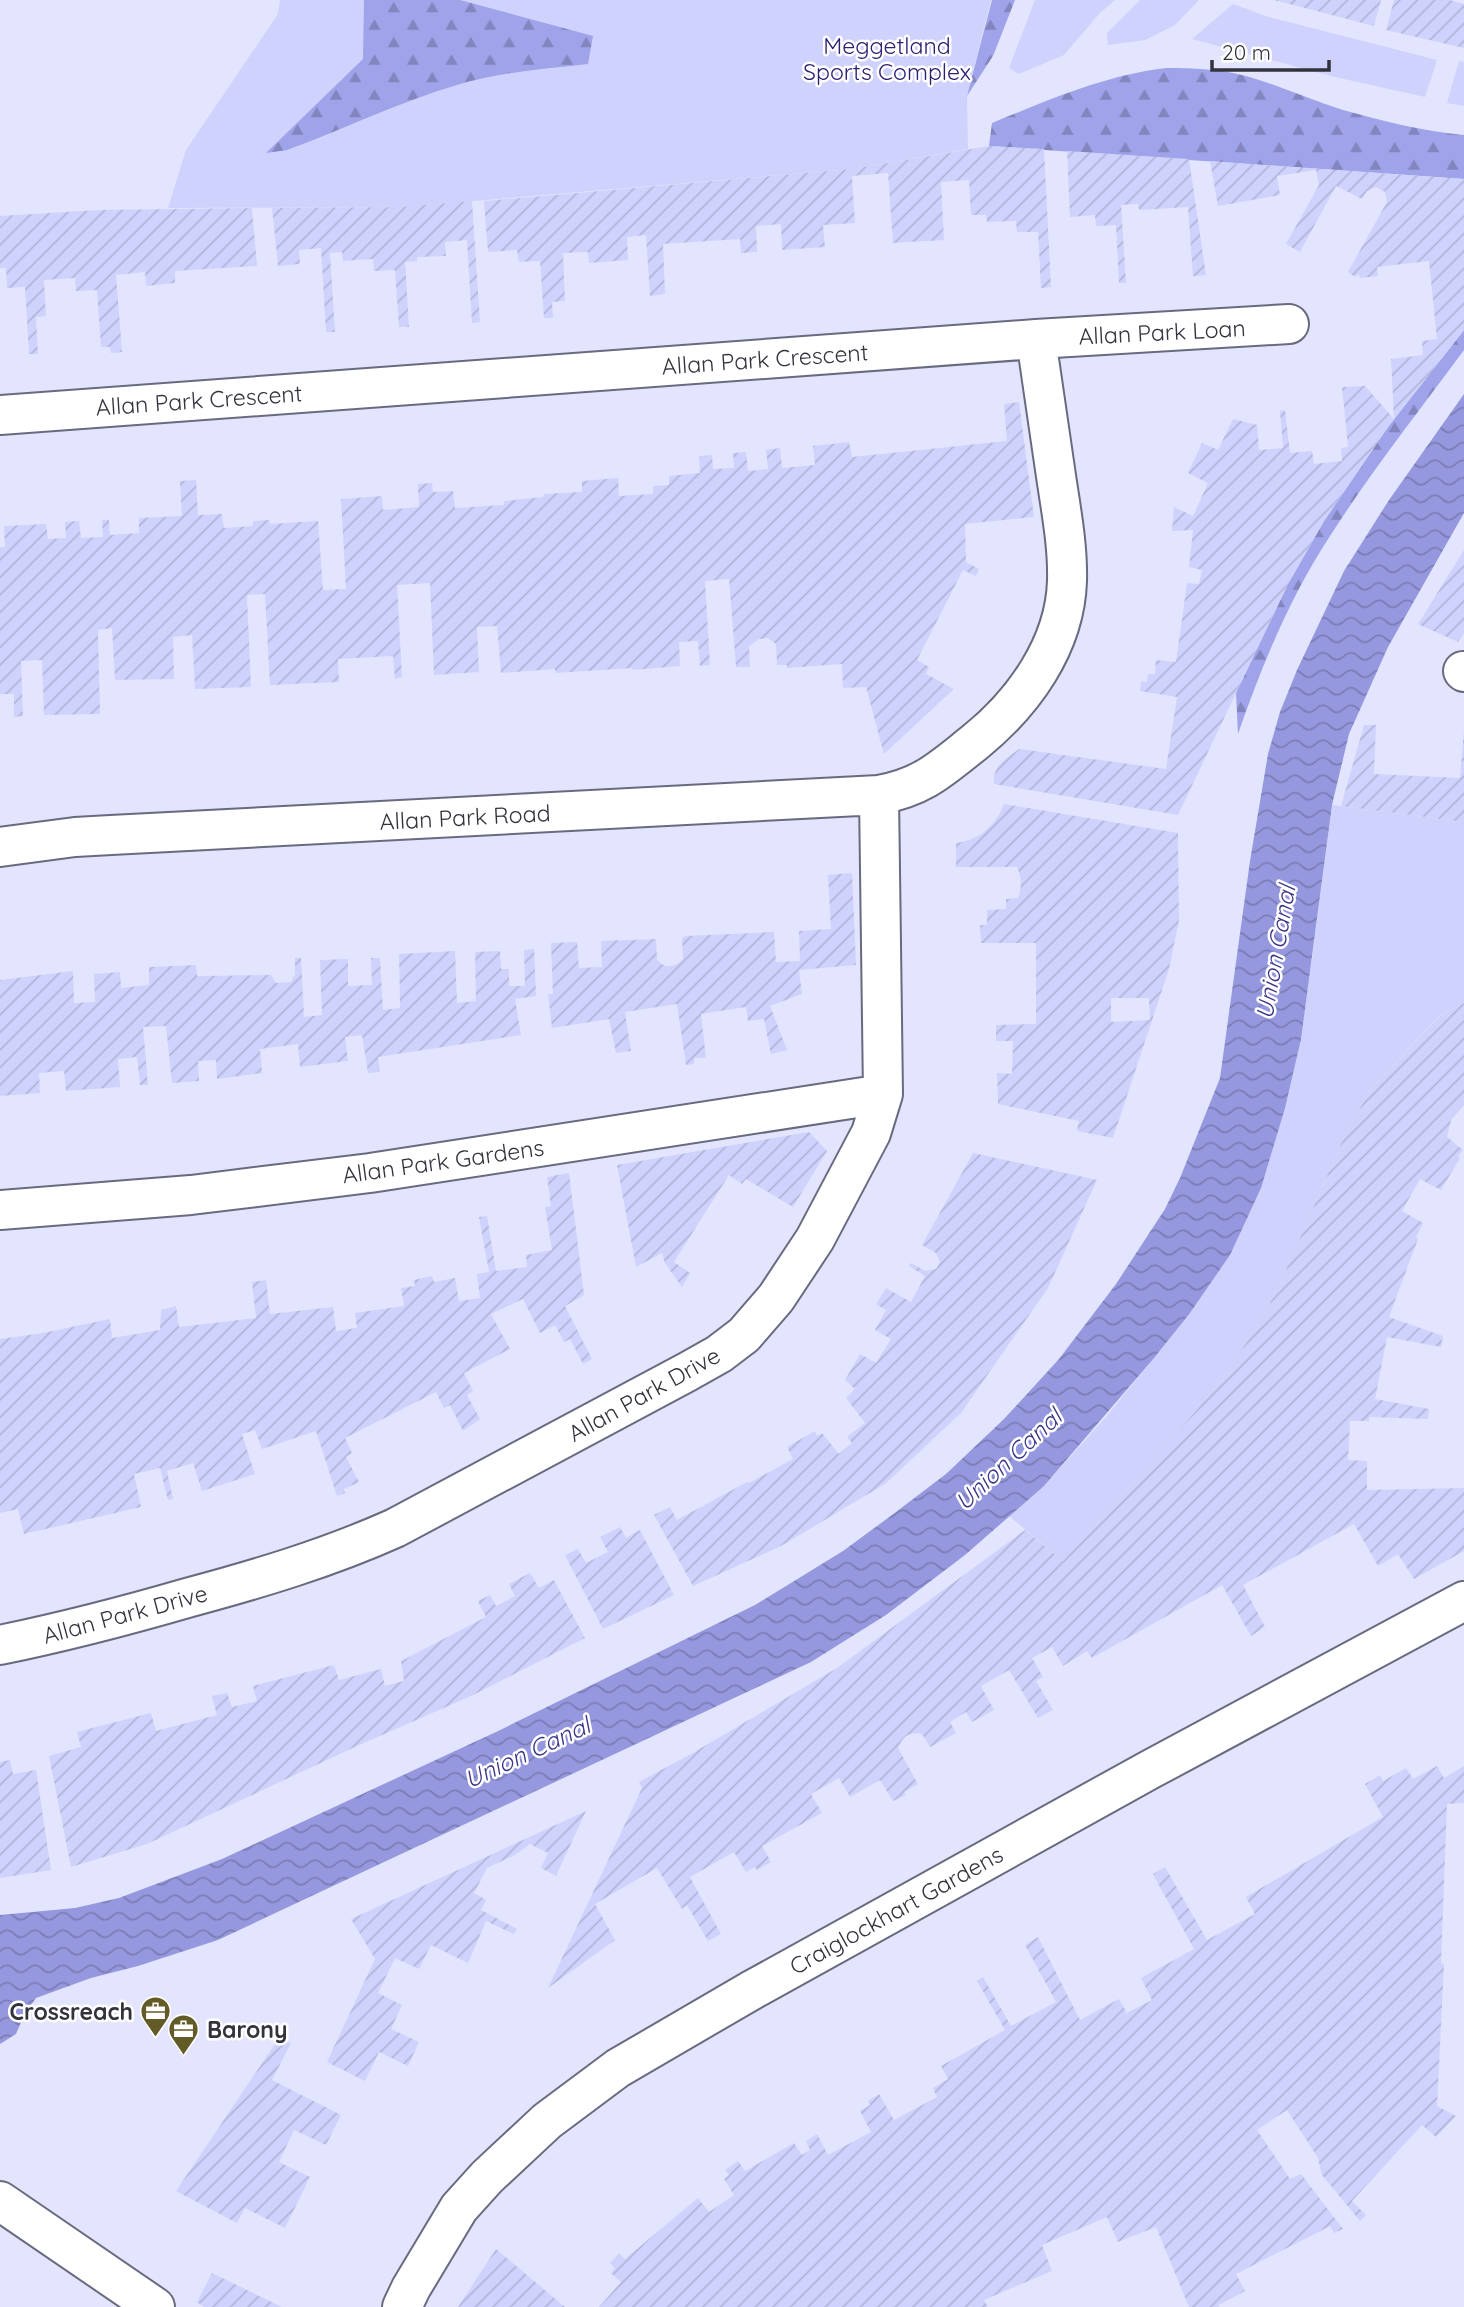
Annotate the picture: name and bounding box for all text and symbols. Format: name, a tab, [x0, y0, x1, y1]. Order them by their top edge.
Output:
scale bar	[1212, 28, 1329, 72]
park label: Meggetland Sports Complex	[803, 31, 971, 86]
text: 20 m	[1222, 39, 1271, 65]
street label: Allan Park Loan	[1078, 313, 1246, 351]
street label: Allan Park Crescent	[661, 337, 870, 381]
street label: Allan Park Crescent	[95, 378, 304, 422]
street label: Allan Park Road	[379, 798, 551, 836]
water label: Union Canal	[1248, 880, 1302, 1021]
street label: Allan Park Gardens	[340, 1132, 546, 1190]
street label: Allan Park Drive	[563, 1340, 725, 1448]
water label: Union Canal	[948, 1400, 1069, 1516]
street label: Allan Park Drive	[39, 1578, 211, 1650]
water label: Union Canal	[459, 1709, 597, 1794]
street label: Craiglockhart Gardens	[784, 1839, 1008, 1981]
office icon: Crossreach	[139, 1994, 173, 2038]
place label: Crossreach	[10, 1997, 133, 2026]
office icon: Barony	[167, 2012, 201, 2056]
place label: Barony	[207, 2015, 287, 2044]

